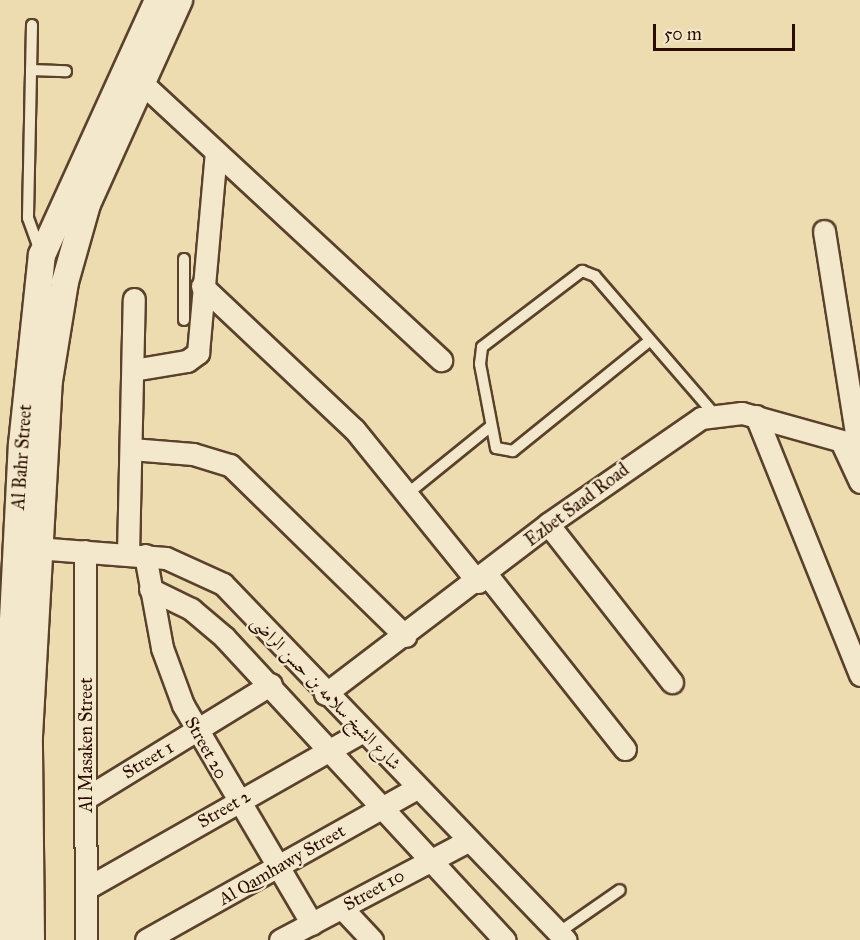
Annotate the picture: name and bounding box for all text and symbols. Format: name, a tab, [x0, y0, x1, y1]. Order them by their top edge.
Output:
scale bar	[656, 12, 798, 50]
text: 50 m	[664, 23, 702, 45]
street label: Al Bahr Street	[8, 404, 36, 510]
street label: Ezbet Saad Road	[521, 459, 633, 551]
street label: شارع الشيخ سلامه بن حسن الراضى	[247, 611, 405, 775]
street label: Al Masaken Street	[75, 677, 97, 813]
street label: Street 20	[180, 713, 232, 783]
street label: Street 1	[119, 736, 177, 784]
street label: Street 2	[194, 785, 254, 833]
street label: Al Qamhawy Street	[215, 820, 349, 910]
street label: Street 10	[340, 865, 408, 915]

